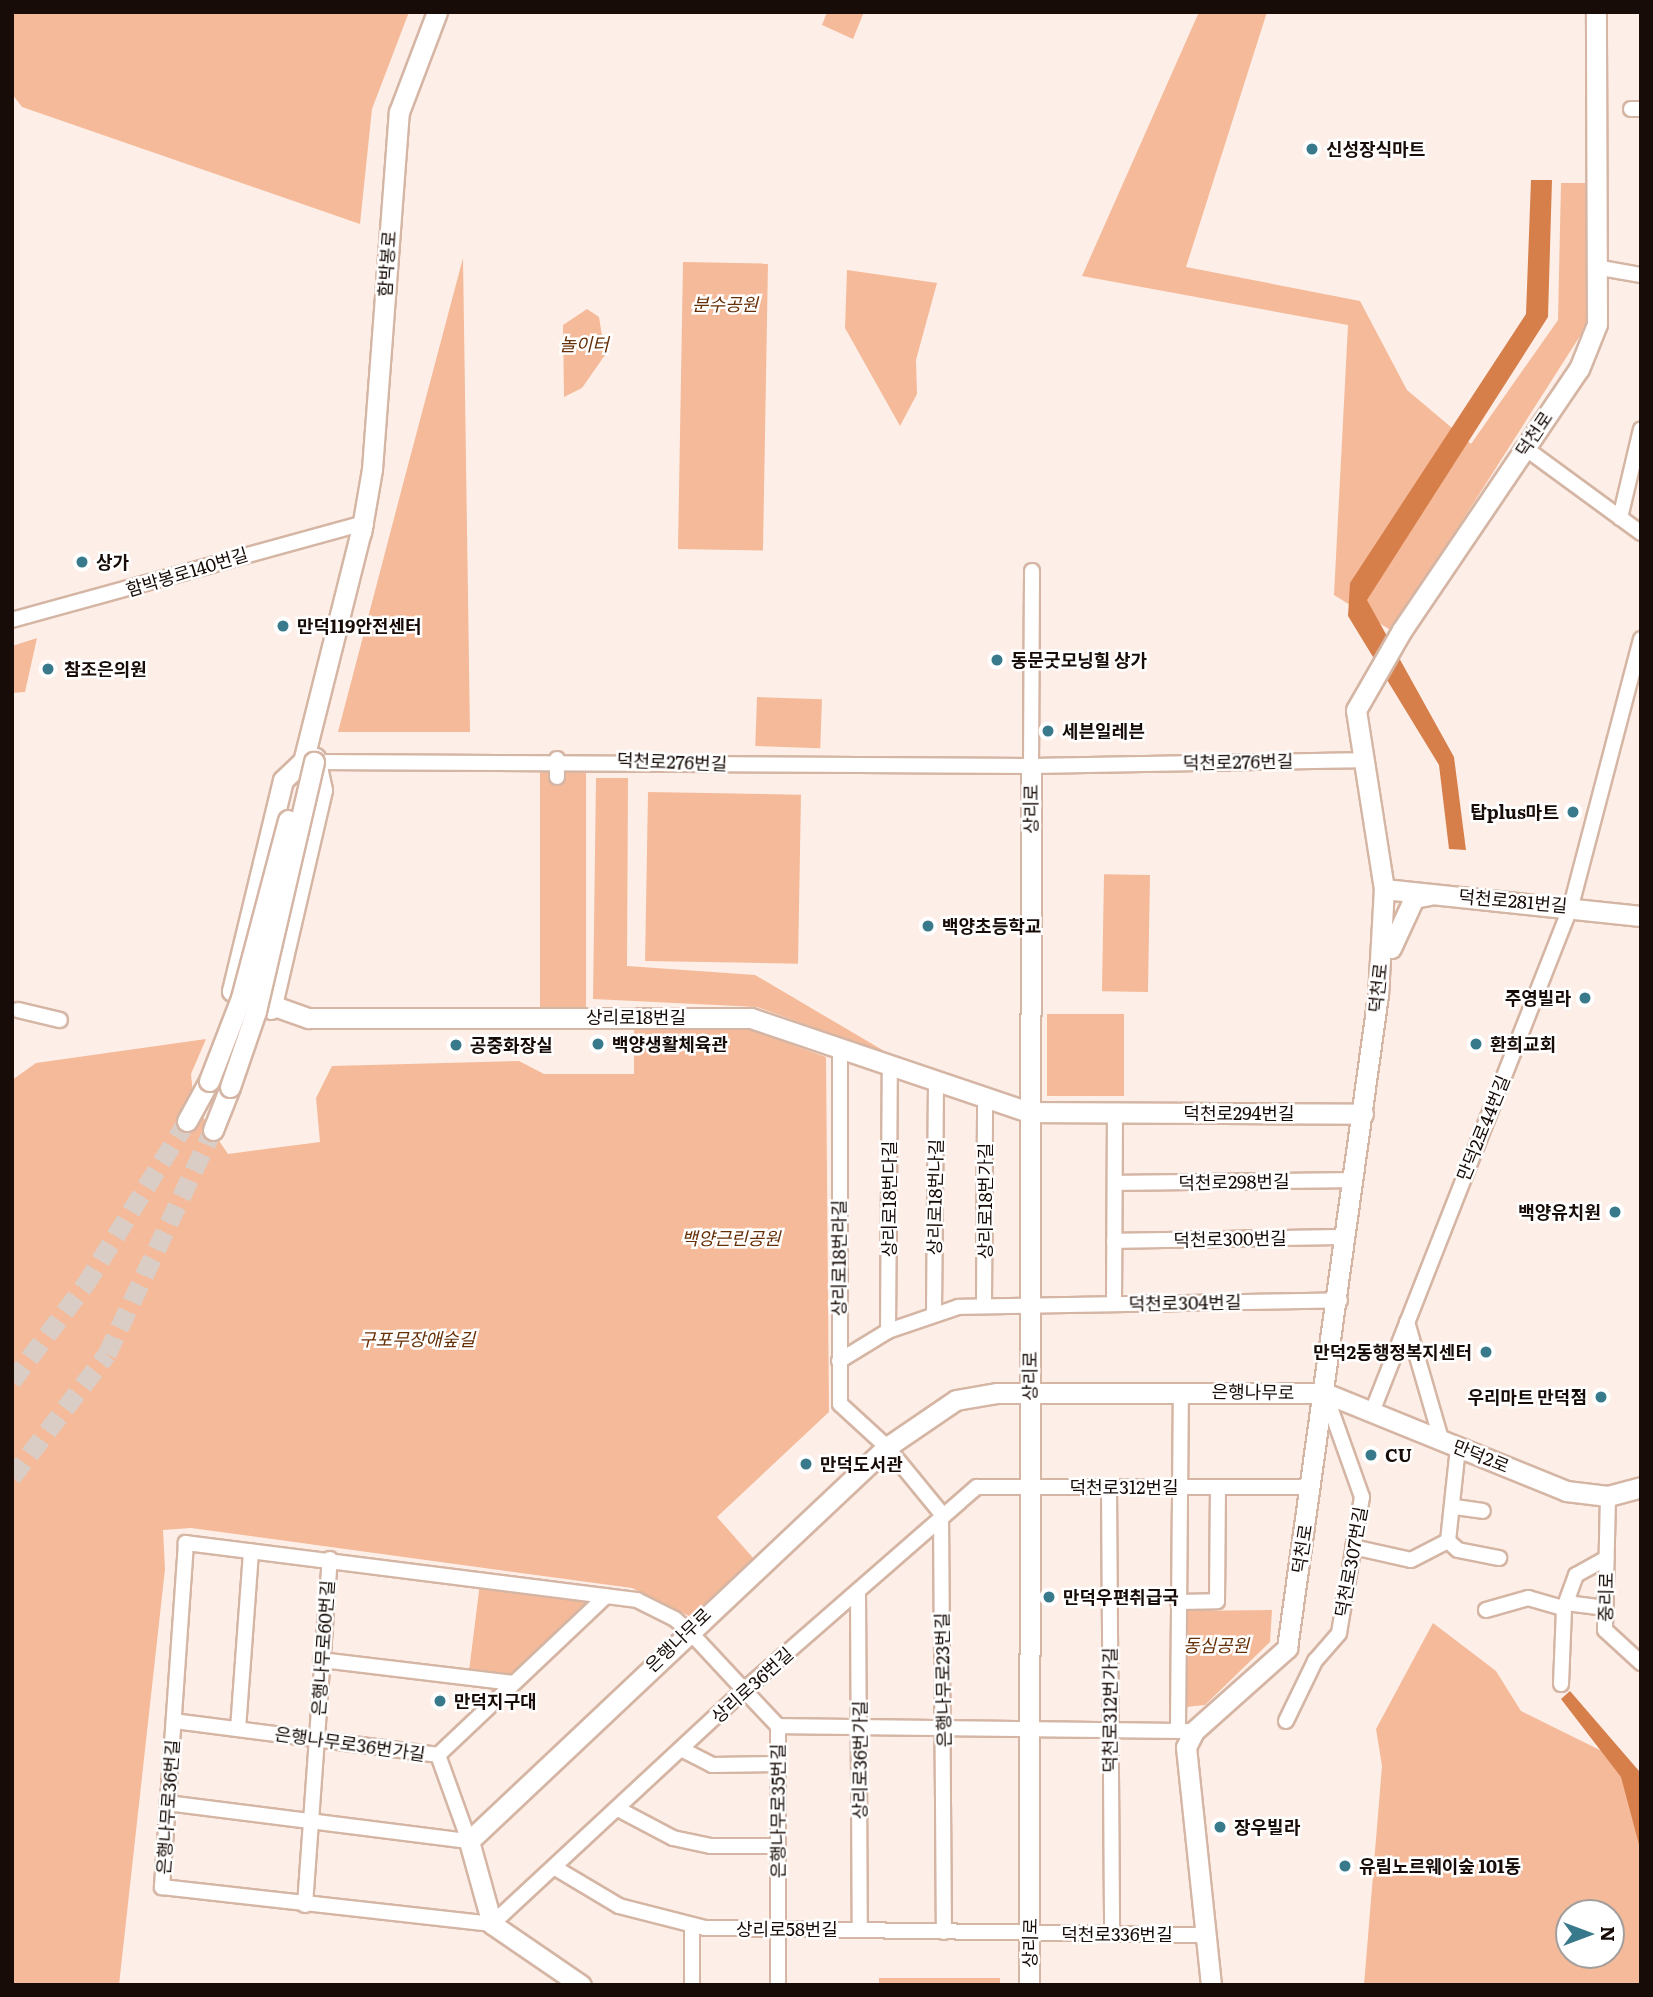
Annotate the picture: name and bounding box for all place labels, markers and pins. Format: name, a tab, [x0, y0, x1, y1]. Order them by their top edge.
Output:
place label: 신성장식마트	[1326, 138, 1425, 160]
marker: 신성장식마트	[1304, 141, 1320, 157]
place label: 상가	[96, 551, 129, 573]
marker: 상가	[74, 554, 90, 570]
place label: 만덕119안전센터	[297, 615, 422, 637]
marker: 만덕119안전센터	[275, 618, 291, 634]
place label: 동문굿모닝힐 상가	[1011, 649, 1147, 671]
marker: 동문굿모닝힐 상가	[989, 652, 1005, 668]
place label: 참조은의원	[64, 658, 147, 680]
marker: 참조은의원	[38, 659, 58, 679]
place label: 세븐일레븐	[1062, 720, 1145, 742]
marker: 세븐일레븐	[1040, 723, 1056, 739]
place label: 탑plus마트	[1470, 801, 1559, 823]
marker: 탑plus마트	[1565, 804, 1581, 820]
place label: 백양초등학교	[942, 915, 1041, 937]
marker: 백양초등학교	[920, 918, 936, 934]
place label: 주영빌라	[1505, 987, 1571, 1009]
marker: 주영빌라	[1577, 990, 1593, 1006]
place label: 백양생활체육관	[612, 1033, 728, 1055]
place label: 환희교회	[1490, 1033, 1556, 1055]
place label: 공중화장실	[470, 1034, 553, 1056]
marker: 백양생활체육관	[590, 1036, 606, 1052]
marker: 환희교회	[1468, 1036, 1484, 1052]
marker: 공중화장실	[448, 1037, 464, 1053]
place label: 백양유치원	[1518, 1201, 1601, 1223]
marker: 백양유치원	[1607, 1204, 1623, 1220]
place label: 만덕2동행정복지센터	[1313, 1341, 1472, 1363]
marker: 만덕2동행정복지센터	[1478, 1344, 1494, 1360]
place label: 우리마트 만덕점	[1467, 1386, 1587, 1408]
marker: 우리마트 만덕점	[1593, 1389, 1609, 1405]
place label: CU	[1385, 1444, 1412, 1466]
marker: CU	[1363, 1447, 1379, 1463]
place label: 만덕도서관	[820, 1453, 903, 1475]
marker: 만덕도서관	[798, 1456, 814, 1472]
place label: 만덕우편취급국	[1063, 1586, 1179, 1608]
marker: 만덕우편취급국	[1041, 1589, 1057, 1605]
place label: 만덕지구대	[454, 1690, 537, 1712]
marker: 만덕지구대	[432, 1693, 448, 1709]
place label: 장우빌라	[1234, 1816, 1300, 1838]
marker: 장우빌라	[1212, 1819, 1228, 1835]
place label: 유림노르웨이숲 101동	[1359, 1855, 1521, 1877]
marker: 유림노르웨이숲 101동	[1337, 1858, 1353, 1874]

